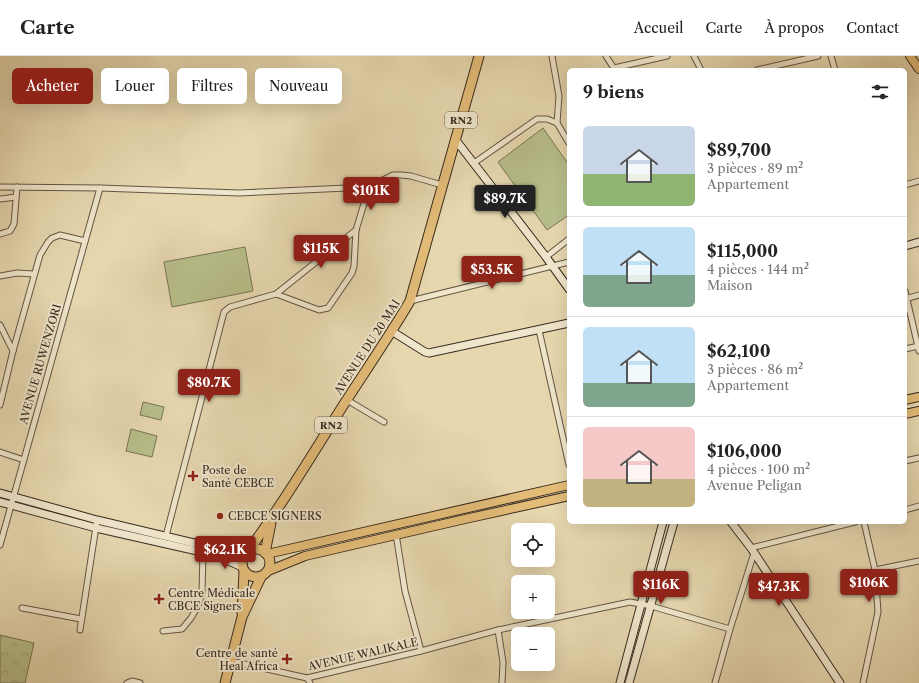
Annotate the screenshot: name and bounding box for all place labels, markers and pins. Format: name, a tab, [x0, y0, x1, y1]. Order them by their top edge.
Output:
pin: $101K	[343, 177, 399, 211]
pin: $89.7K	[472, 185, 538, 219]
pin: $115K	[293, 235, 349, 269]
pin: $53.5K	[459, 256, 525, 290]
pin: $80.7K	[176, 369, 242, 403]
place label: Poste de Santé CEBCE	[202, 463, 274, 490]
marker: Poste de Santé CEBCE	[187, 470, 199, 482]
place label: CEBCE SIGNERS	[228, 509, 322, 523]
marker: CEBCE SIGNERS	[215, 511, 225, 521]
pin: $62.1K	[192, 536, 258, 570]
pin: $106K	[841, 569, 897, 603]
pin: $116K	[633, 571, 689, 605]
pin: $47.3K	[746, 573, 812, 607]
place label: Centre Médicale CBCE Signers	[168, 586, 255, 613]
marker: Centre Médicale CBCE Signers	[153, 593, 165, 605]
place label: Centre de santé Heal Africa	[196, 646, 278, 673]
marker: Centre de santé Heal Africa	[281, 653, 293, 665]

